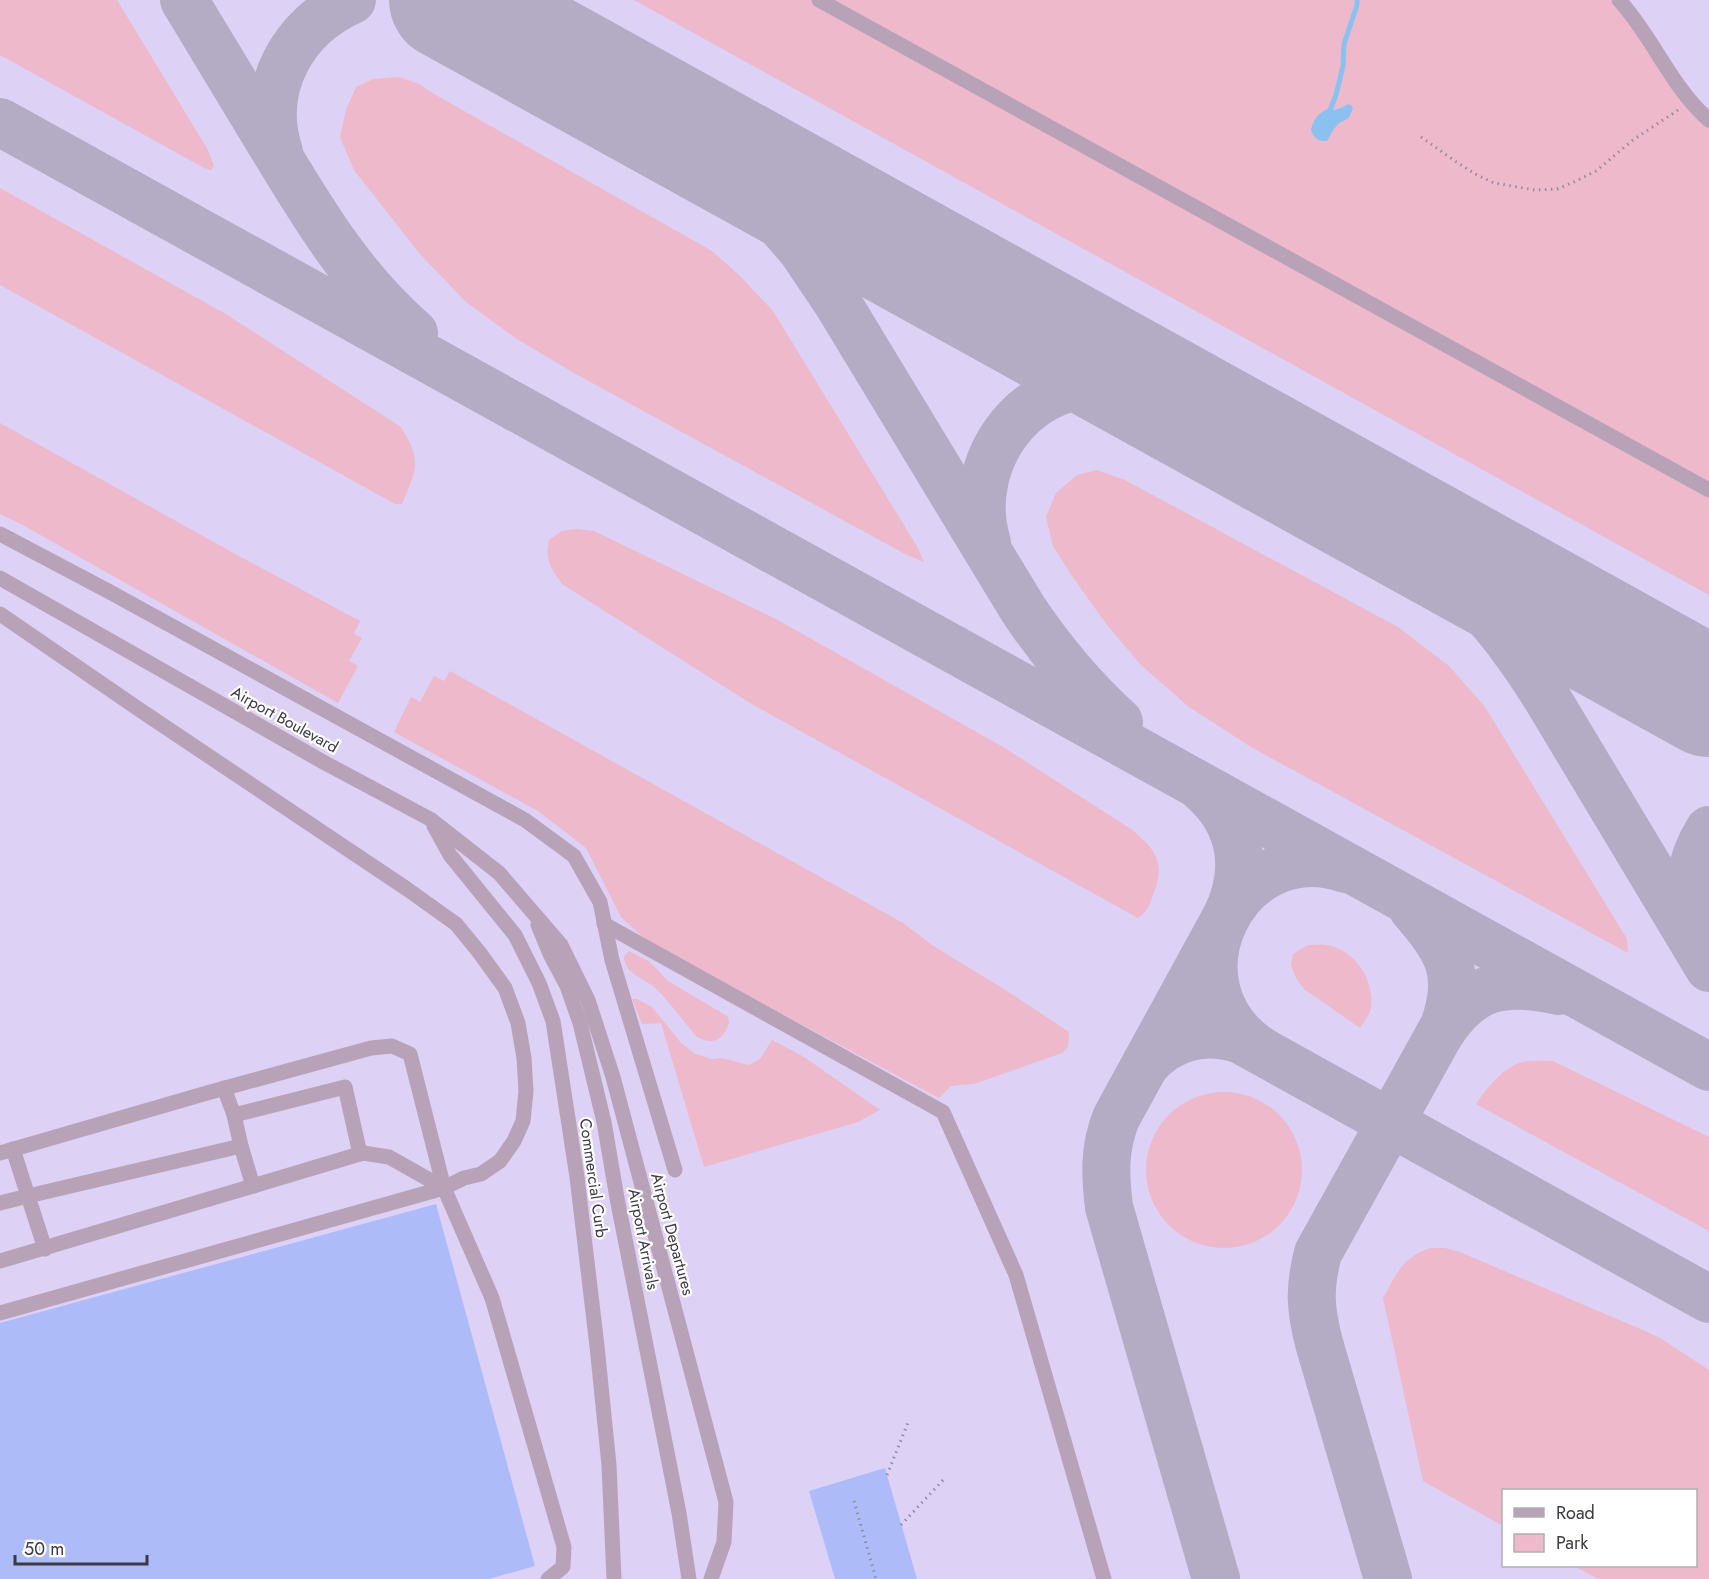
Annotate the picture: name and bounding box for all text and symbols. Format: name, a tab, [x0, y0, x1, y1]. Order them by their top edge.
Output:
street label: Airport Boulevard	[227, 680, 342, 758]
street label: Commercial Curb	[574, 1117, 613, 1239]
street label: Airport Departures	[645, 1170, 700, 1298]
street label: Airport Arrivals	[622, 1186, 665, 1292]
legend	[1502, 1489, 1697, 1567]
text: Road	[1556, 1500, 1595, 1526]
scale bar	[15, 1528, 147, 1566]
text: Park	[1556, 1530, 1588, 1556]
text: 50 m	[24, 1536, 64, 1562]

